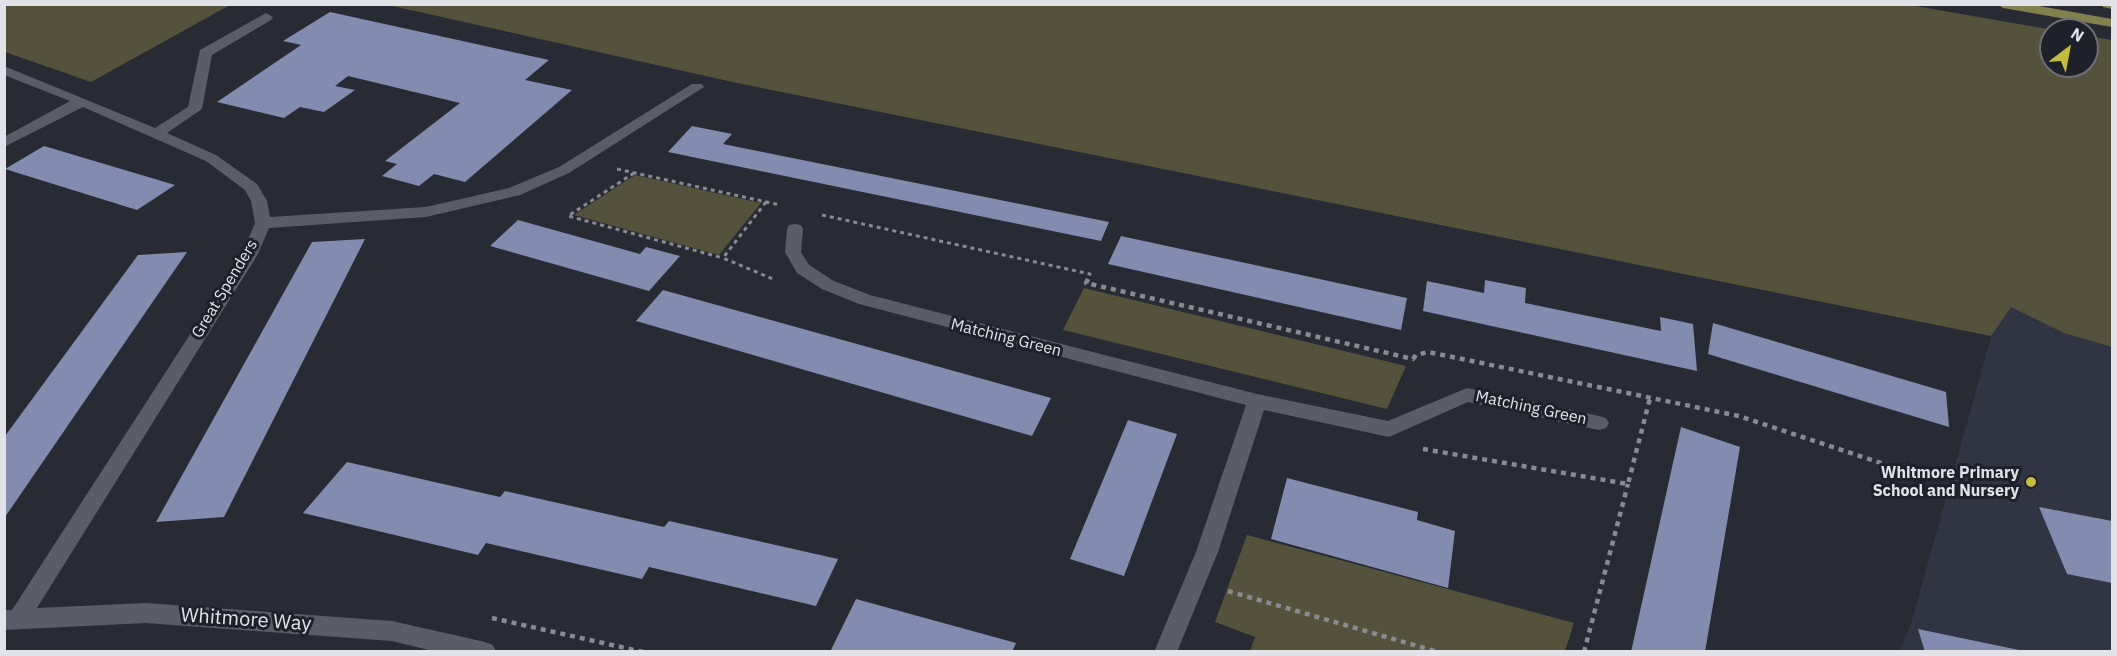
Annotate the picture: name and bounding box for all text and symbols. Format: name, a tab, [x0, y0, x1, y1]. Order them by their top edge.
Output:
north arrow	[2039, 18, 2099, 78]
text: N	[2067, 23, 2088, 46]
street label: Great Spenders	[188, 236, 262, 342]
street label: Matching Green	[949, 315, 1063, 361]
street label: Matching Green	[1474, 387, 1588, 429]
place label: Whitmore Primary School and Nursery	[1873, 463, 2019, 501]
marker: Whitmore Primary School and Nursery	[2024, 475, 2038, 489]
street label: Whitmore Way	[180, 603, 312, 637]

